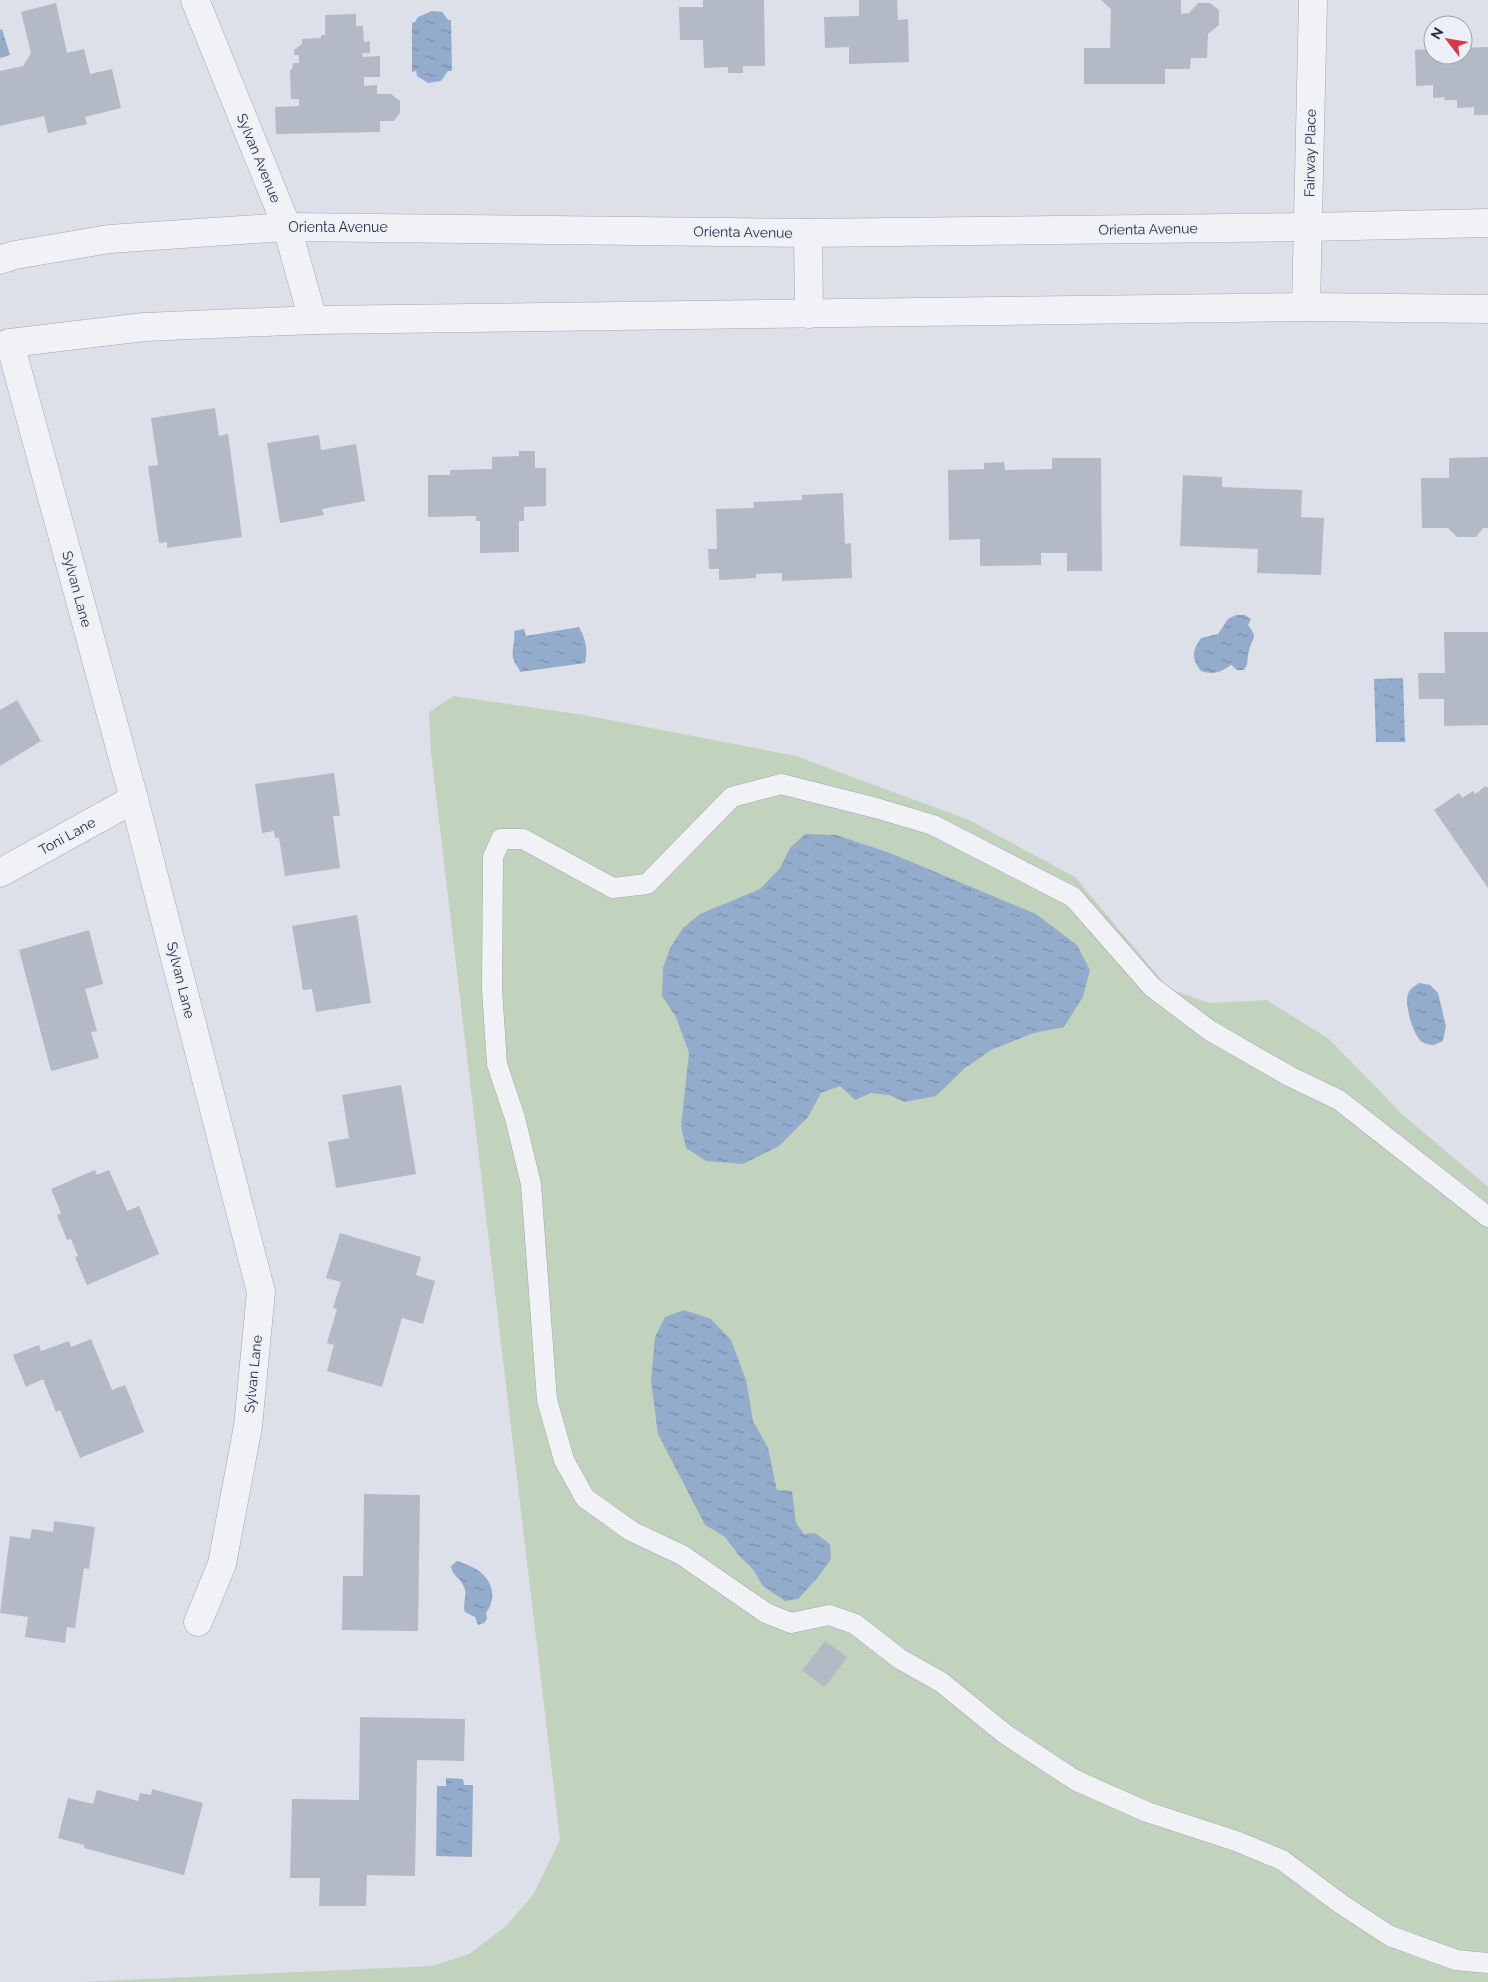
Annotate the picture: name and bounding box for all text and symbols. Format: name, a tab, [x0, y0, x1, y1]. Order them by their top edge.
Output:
north arrow	[1423, 15, 1473, 65]
text: N	[1427, 25, 1446, 42]
street label: Fairway Place	[1301, 109, 1319, 197]
street label: Sylvan Avenue	[234, 111, 284, 205]
street label: Orienta Avenue	[288, 219, 388, 235]
street label: Orienta Avenue	[1098, 220, 1198, 238]
street label: Orienta Avenue	[693, 223, 793, 241]
street label: Sylvan Lane	[59, 549, 95, 629]
street label: Toni Lane	[36, 814, 98, 858]
street label: Sylvan Lane	[164, 940, 198, 1020]
street label: Sylvan Lane	[241, 1334, 265, 1414]

